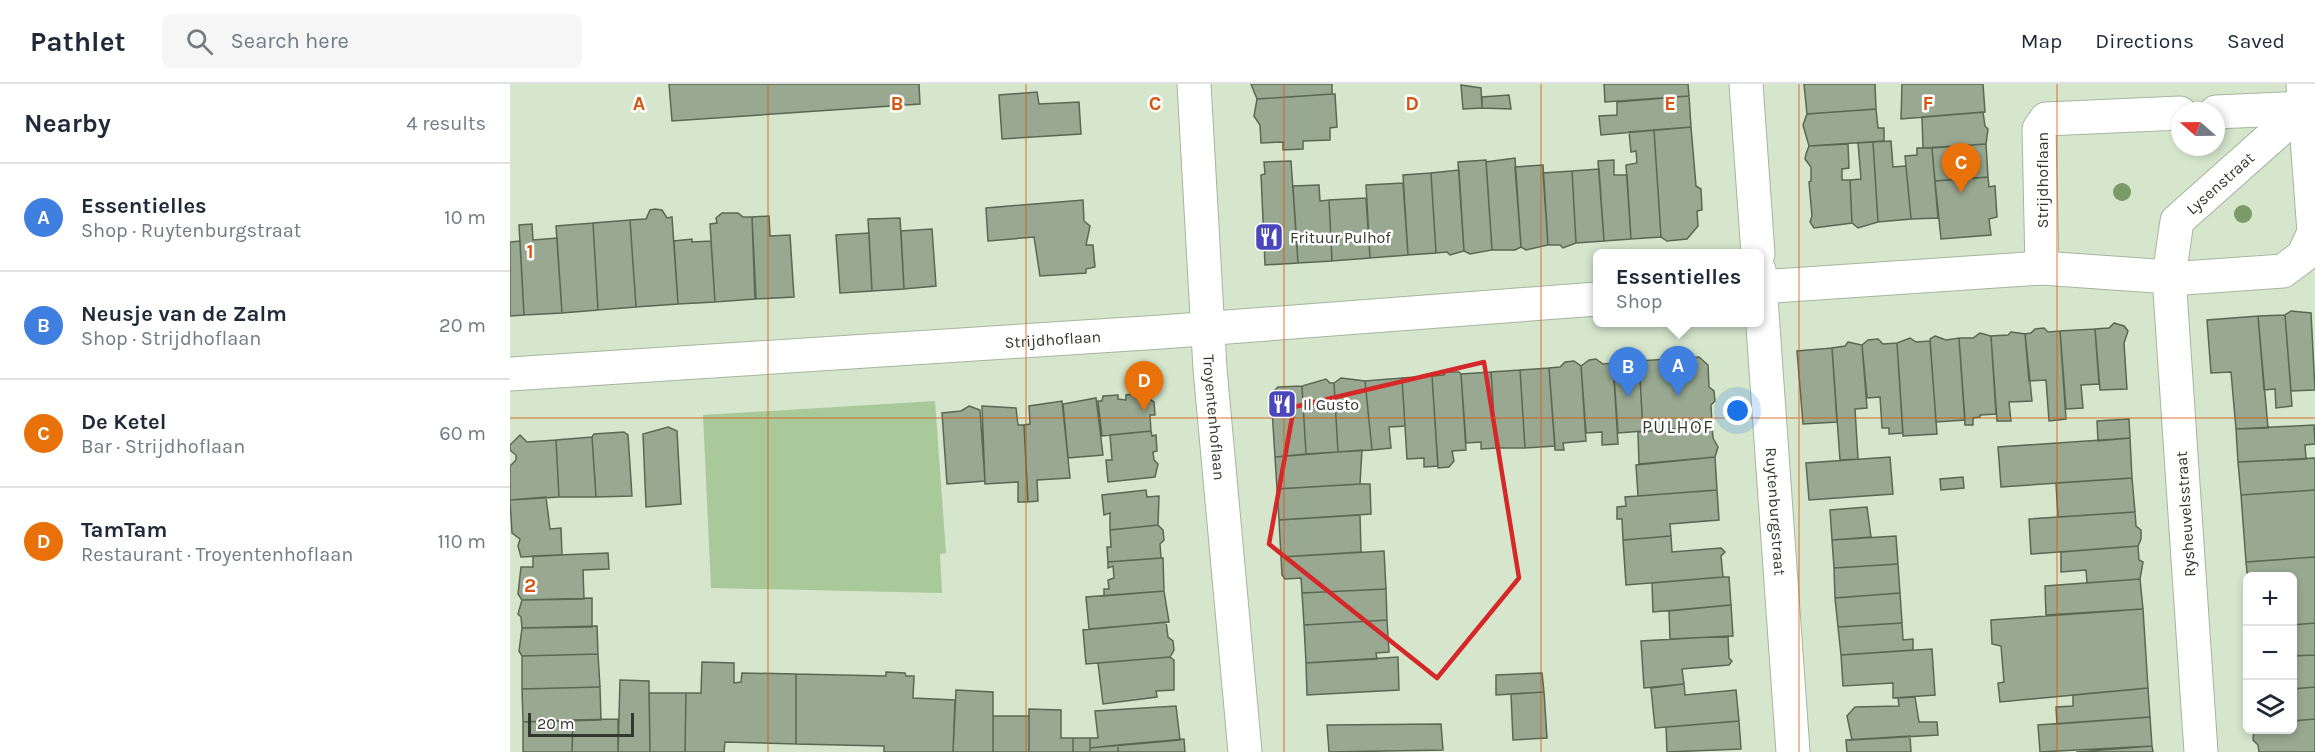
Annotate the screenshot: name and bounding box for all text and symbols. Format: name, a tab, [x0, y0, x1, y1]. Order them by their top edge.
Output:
search box	[162, 14, 582, 68]
text: Pathlet	[30, 25, 126, 58]
icon: search	[183, 25, 216, 58]
text: Search here	[231, 28, 349, 54]
text: Map	[2021, 29, 2062, 53]
text: Directions	[2095, 29, 2194, 53]
text: Saved	[2227, 29, 2285, 53]
text: A	[633, 92, 646, 115]
text: B	[891, 92, 903, 115]
text: C	[1149, 92, 1161, 115]
text: D	[1405, 92, 1419, 115]
text: E	[1664, 92, 1676, 115]
text: F	[1923, 92, 1934, 115]
north arrow	[2171, 102, 2225, 156]
text: Nearby	[24, 108, 111, 139]
text: 4 results	[406, 112, 486, 135]
street label: Strijdhoflaan	[2033, 132, 2052, 228]
pin: C	[1942, 144, 1980, 193]
street label: Lysenstraat	[2182, 148, 2258, 219]
text: Essentielles	[81, 193, 207, 219]
text: A	[37, 206, 50, 229]
text: 10 m	[444, 206, 486, 229]
text: Shop · Ruytenburgstraat	[81, 219, 301, 242]
restaurant icon: Frituur Pulhof	[1253, 221, 1285, 253]
place label: Frituur Pulhof	[1290, 228, 1391, 247]
text: 1	[526, 240, 534, 263]
popup	[1593, 249, 1764, 327]
text: Essentielles	[1616, 264, 1741, 290]
text: Shop	[1616, 290, 1662, 313]
text: Neusje van de Zalm	[81, 301, 287, 327]
text: B	[37, 314, 50, 337]
text: 20 m	[439, 314, 486, 337]
text: Shop · Strijdhoflaan	[81, 327, 261, 350]
street label: Strijdhoflaan	[1004, 327, 1102, 352]
pin: A	[1658, 346, 1698, 396]
pin: B	[1608, 348, 1648, 397]
street label: Troyentenhoflaan	[1199, 354, 1229, 481]
pin: D	[1124, 362, 1164, 411]
restaurant icon: Il Gusto	[1266, 388, 1298, 420]
place label: Il Gusto	[1303, 395, 1359, 414]
your location	[1723, 396, 1752, 425]
text: De Ketel	[81, 409, 166, 435]
district label: PULHOF	[1642, 416, 1714, 438]
text: C	[37, 422, 50, 445]
text: 60 m	[439, 422, 486, 445]
text: Bar · Strijdhoflaan	[81, 435, 245, 458]
street label: Ruytenburgstraat	[1762, 447, 1790, 576]
street label: Rysheuvelsstraat	[2172, 450, 2199, 578]
text: TamTam	[81, 517, 167, 543]
text: D	[37, 530, 50, 553]
text: 110 m	[437, 530, 486, 553]
text: Restaurant · Troyentenhoflaan	[81, 543, 353, 566]
map controls	[2243, 572, 2297, 734]
button: +	[2243, 572, 2297, 626]
text: 2	[524, 574, 536, 597]
button: −	[2243, 626, 2297, 680]
button: layers	[2243, 680, 2297, 734]
scale bar	[528, 710, 634, 738]
text: 20 m	[537, 714, 575, 733]

